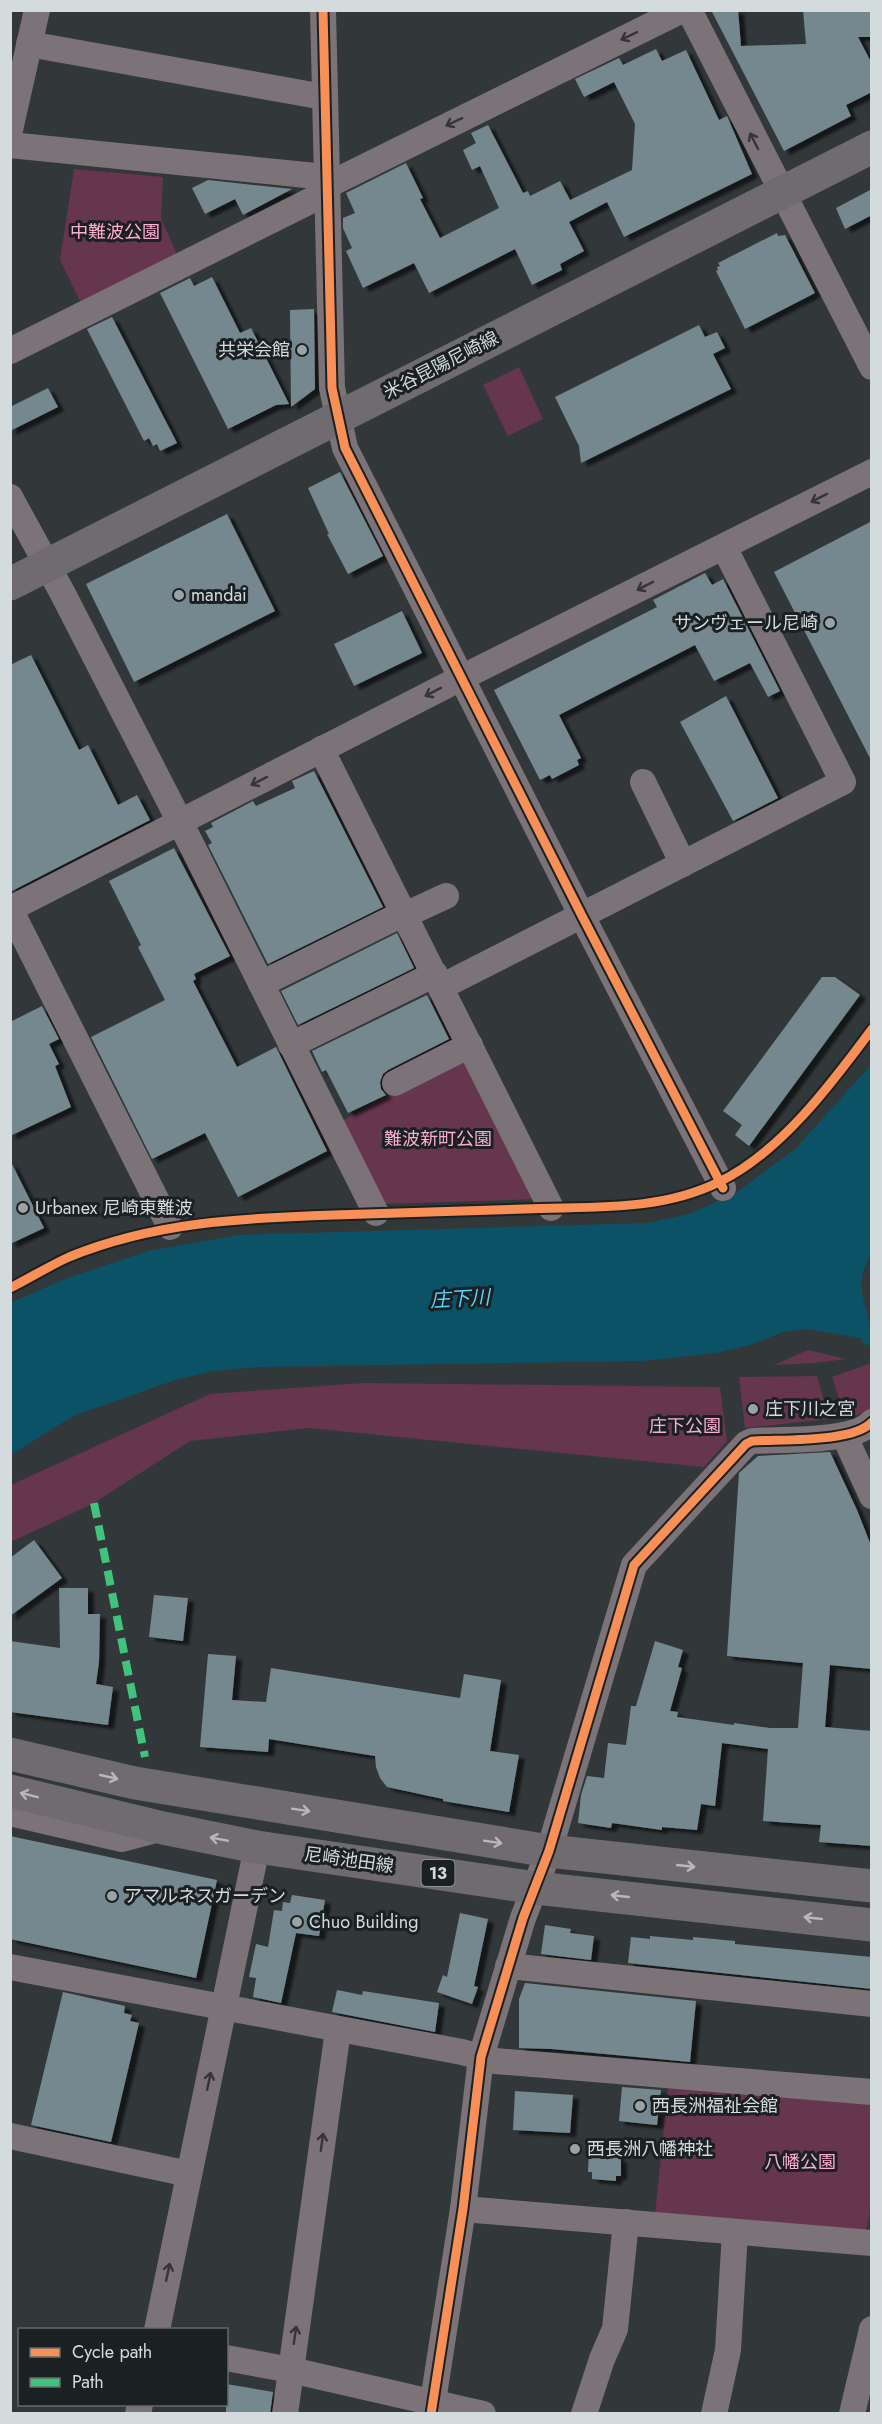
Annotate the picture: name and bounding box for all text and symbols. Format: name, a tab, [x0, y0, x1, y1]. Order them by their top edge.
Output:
one-way arrow	[621, 31, 639, 43]
one-way arrow	[446, 117, 464, 129]
one-way arrow	[748, 133, 760, 151]
park label: 中難波公園	[70, 219, 160, 245]
street label: 米谷昆陽尼崎線	[379, 325, 503, 405]
place label: 共栄会館	[218, 337, 290, 363]
marker: 共栄会館	[295, 343, 309, 357]
one-way arrow	[811, 493, 829, 505]
one-way arrow	[637, 580, 654, 592]
place label: mandai	[191, 582, 247, 608]
marker: mandai	[172, 588, 186, 602]
place label: サンヴェール尼崎	[674, 610, 818, 636]
marker: サンヴェール尼崎	[823, 616, 837, 630]
one-way arrow	[425, 687, 443, 699]
one-way arrow	[251, 776, 269, 787]
park label: 難波新町公園	[384, 1126, 492, 1152]
place label: Urbanex 尼崎東難波	[35, 1195, 193, 1221]
marker: Urbanex 尼崎東難波	[16, 1201, 30, 1215]
water label: 庄下川	[429, 1283, 493, 1315]
place label: 庄下川之宮	[765, 1396, 855, 1422]
marker: 庄下川之宮	[746, 1402, 760, 1416]
park label: 庄下公園	[649, 1413, 721, 1439]
one-way arrow	[99, 1771, 118, 1783]
one-way arrow	[20, 1789, 39, 1801]
one-way arrow	[290, 1805, 310, 1816]
one-way arrow	[209, 1833, 229, 1844]
one-way arrow	[483, 1837, 502, 1848]
street label: 尼崎池田線	[303, 1841, 395, 1879]
road number: 13	[422, 1860, 454, 1886]
one-way arrow	[676, 1861, 696, 1872]
place label: アマルネスガーデン	[124, 1883, 286, 1909]
marker: アマルネスガーデン	[105, 1889, 119, 1903]
one-way arrow	[610, 1890, 630, 1901]
place label: Chuo Building	[309, 1909, 418, 1935]
one-way arrow	[804, 1912, 824, 1923]
marker: Chuo Building	[290, 1915, 304, 1929]
one-way arrow	[204, 2072, 215, 2092]
place label: 西長洲福祉会館	[652, 2093, 778, 2119]
marker: 西長洲福祉会館	[633, 2099, 647, 2113]
one-way arrow	[317, 2132, 328, 2152]
place label: 西長洲八幡神社	[587, 2136, 713, 2162]
marker: 西長洲八幡神社	[568, 2142, 582, 2156]
park label: 八幡公園	[764, 2149, 836, 2175]
one-way arrow	[163, 2263, 175, 2282]
one-way arrow	[290, 2325, 301, 2345]
legend	[18, 2328, 228, 2406]
text: Cycle path	[72, 2339, 152, 2365]
text: Path	[72, 2369, 104, 2395]

